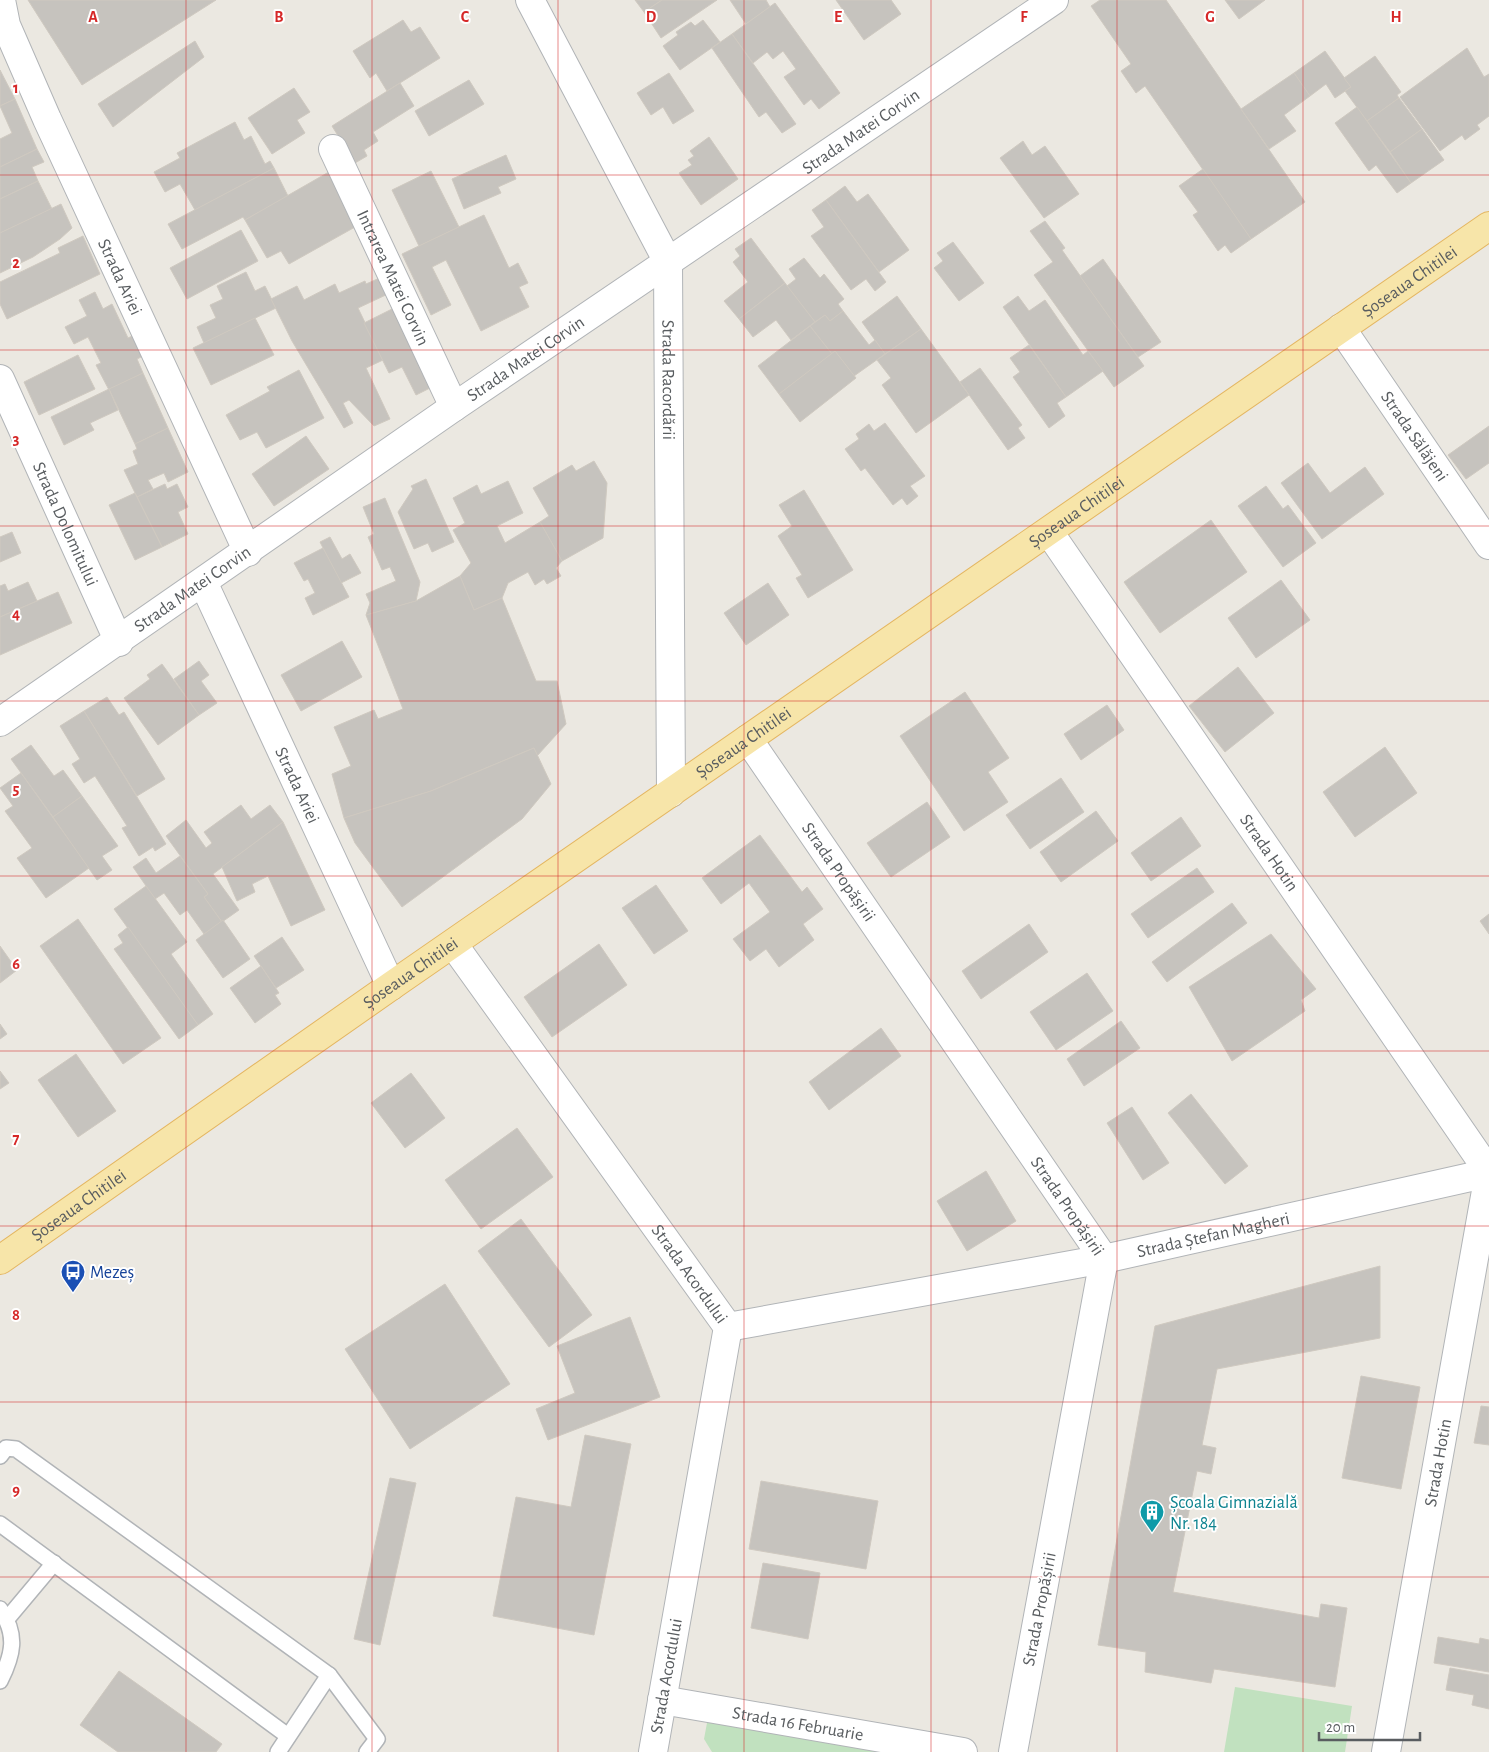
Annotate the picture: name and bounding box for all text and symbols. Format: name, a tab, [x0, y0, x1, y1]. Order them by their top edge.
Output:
text: A	[88, 9, 98, 25]
text: B	[274, 9, 284, 25]
text: C	[461, 9, 470, 25]
text: D	[646, 9, 657, 25]
text: E	[834, 9, 842, 25]
text: F	[1020, 9, 1028, 25]
text: G	[1205, 9, 1215, 25]
text: H	[1390, 9, 1402, 25]
text: 1	[13, 80, 19, 96]
street label: Strada Matei Corvin	[799, 86, 923, 178]
street label: Intrarea Matei Corvin	[353, 207, 432, 349]
street label: Strada Ariei	[94, 236, 145, 318]
street label: Șoseaua Chitilei	[1359, 243, 1461, 322]
text: 2	[12, 255, 20, 271]
street label: Strada Matei Corvin	[464, 313, 588, 405]
street label: Strada Racordării	[658, 320, 677, 440]
street label: Strada Sălăjeni	[1377, 388, 1451, 485]
text: 3	[13, 431, 20, 447]
street label: Strada Dolomitului	[29, 459, 100, 589]
street label: Șoseaua Chitilei	[1026, 473, 1128, 552]
street label: Strada Matei Corvin	[131, 543, 254, 636]
text: 4	[12, 606, 20, 622]
street label: Șoseaua Chitilei	[693, 704, 795, 783]
street label: Strada Ariei	[271, 745, 322, 826]
text: 5	[13, 781, 20, 797]
street label: Strada Hotin	[1236, 811, 1301, 895]
street label: Strada Propășirii	[798, 820, 878, 925]
street label: Șoseaua Chitilei	[360, 934, 462, 1013]
text: 6	[12, 956, 20, 972]
text: 7	[13, 1131, 20, 1147]
street label: Strada Propășirii	[1027, 1154, 1107, 1259]
street label: Șoseaua Chitilei	[29, 1166, 130, 1246]
street label: Strada Ștefan Magheri	[1135, 1210, 1291, 1261]
street label: Strada Acordului	[648, 1222, 730, 1327]
bus stop icon: Mezeș	[60, 1259, 86, 1293]
place label: Mezeș	[90, 1264, 134, 1283]
text: 8	[12, 1307, 20, 1323]
street label: Strada Hotin	[1422, 1417, 1455, 1508]
text: 9	[12, 1482, 20, 1498]
place label: Școala Gimnazială Nr. 184	[1170, 1494, 1298, 1533]
building icon: Școala Gimnazială Nr. 184	[1139, 1499, 1165, 1533]
street label: Strada Propășirii	[1020, 1551, 1061, 1668]
street label: Strada Acordului	[648, 1617, 686, 1735]
street label: Strada 16 Februarie	[731, 1704, 865, 1745]
scale bar	[1319, 1710, 1420, 1742]
text: 20 m	[1326, 1720, 1355, 1735]

